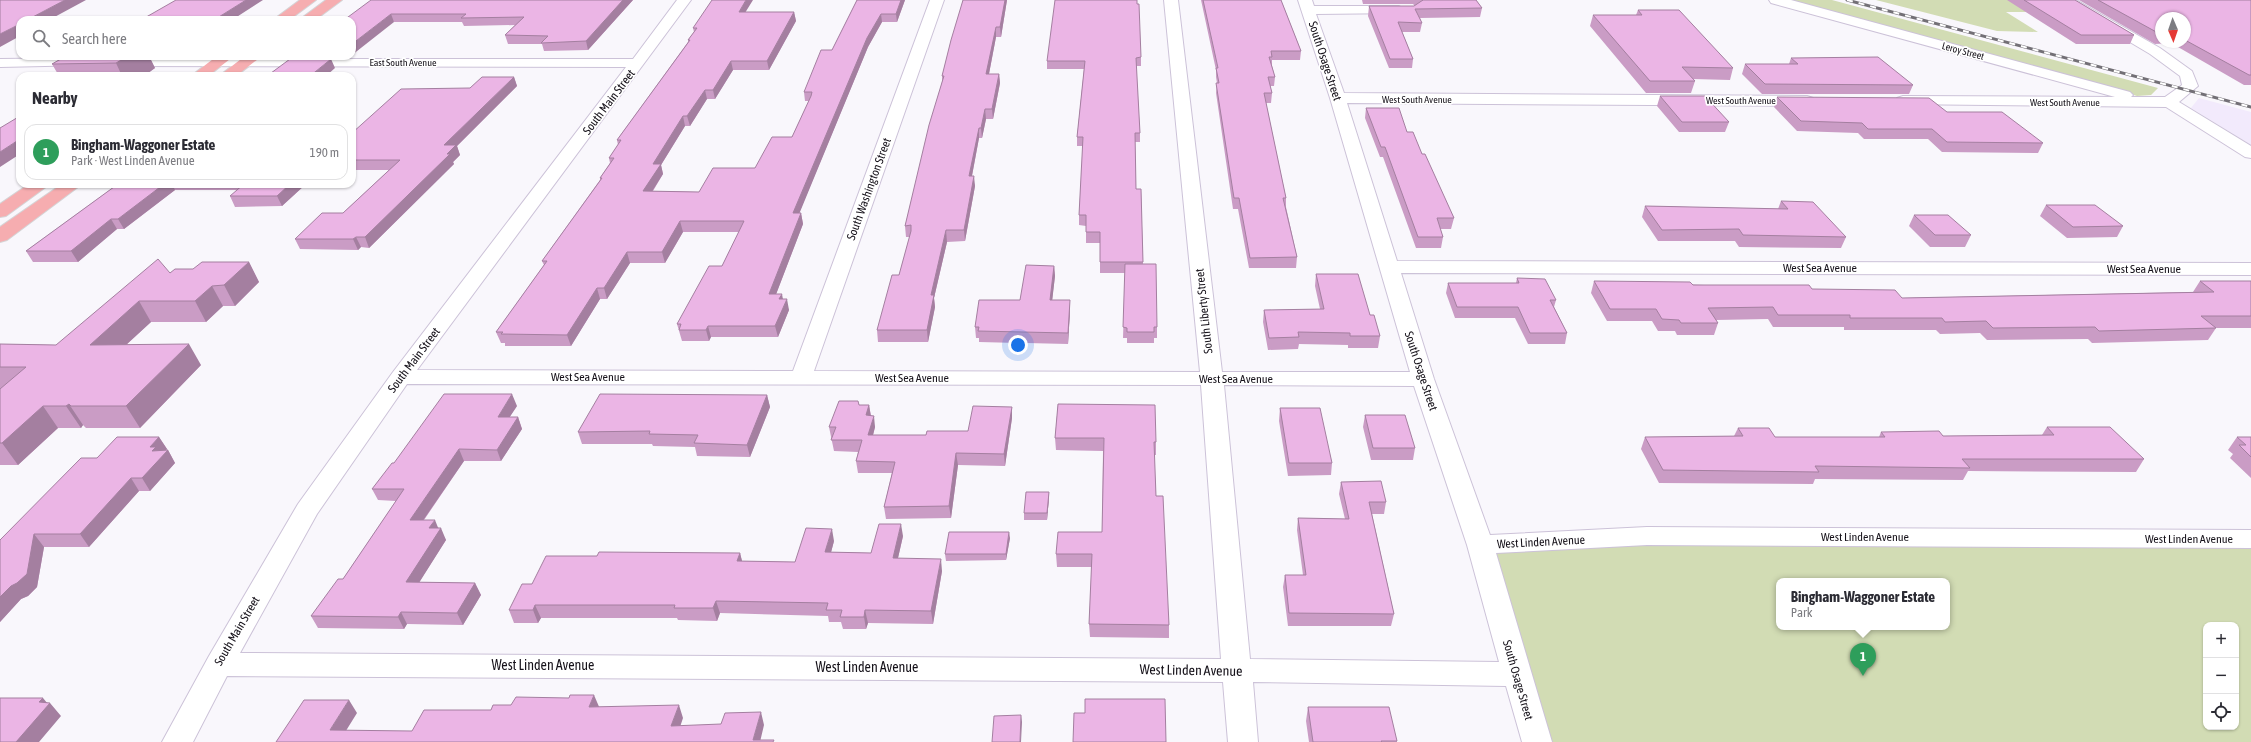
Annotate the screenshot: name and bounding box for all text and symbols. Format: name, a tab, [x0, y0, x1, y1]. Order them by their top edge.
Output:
north arrow	[2155, 12, 2191, 48]
search box	[16, 16, 356, 60]
street label: South Osage Street	[1306, 20, 1345, 103]
icon: search	[30, 27, 52, 49]
text: Search here	[62, 30, 127, 47]
street label: Leroy Street	[1941, 40, 1985, 62]
street label: East South Avenue	[369, 57, 437, 68]
street label: South Main Street	[580, 66, 638, 137]
text: Nearby	[32, 88, 78, 108]
street label: West South Avenue	[1382, 94, 1452, 105]
street label: West South Avenue	[1706, 95, 1776, 106]
street label: West South Avenue	[2030, 97, 2100, 108]
street label: South Washington Street	[844, 135, 894, 242]
text: Bingham-Waggoner Estate	[71, 136, 215, 153]
text: 1	[43, 145, 49, 160]
text: 190 m	[310, 145, 339, 160]
text: Park · West Linden Avenue	[71, 153, 195, 168]
street label: West Sea Avenue	[1783, 261, 1857, 275]
street label: West Sea Avenue	[2107, 262, 2181, 276]
street label: South Liberty Street	[1193, 267, 1215, 354]
street label: South Main Street	[385, 324, 443, 395]
street label: South Osage Street	[1402, 330, 1441, 413]
your location	[1008, 335, 1028, 355]
street label: West Sea Avenue	[551, 370, 625, 384]
street label: West Sea Avenue	[875, 371, 949, 385]
street label: West Sea Avenue	[1199, 372, 1273, 386]
street label: West Linden Avenue	[1821, 530, 1909, 544]
street label: West Linden Avenue	[2145, 532, 2233, 546]
street label: West Linden Avenue	[1497, 533, 1585, 551]
popup	[1776, 578, 1950, 630]
text: Bingham-Waggoner Estate	[1791, 588, 1935, 605]
street label: South Main Street	[212, 593, 263, 668]
text: Park	[1791, 605, 1813, 620]
map controls	[2203, 622, 2239, 730]
button: +	[2203, 622, 2239, 658]
street label: South Osage Street	[1500, 638, 1536, 722]
pin: 1	[1850, 643, 1876, 676]
street label: West Linden Avenue	[492, 657, 594, 673]
button: −	[2203, 658, 2239, 694]
street label: West Linden Avenue	[816, 659, 918, 675]
street label: West Linden Avenue	[1139, 661, 1243, 679]
button: locate	[2203, 694, 2239, 730]

